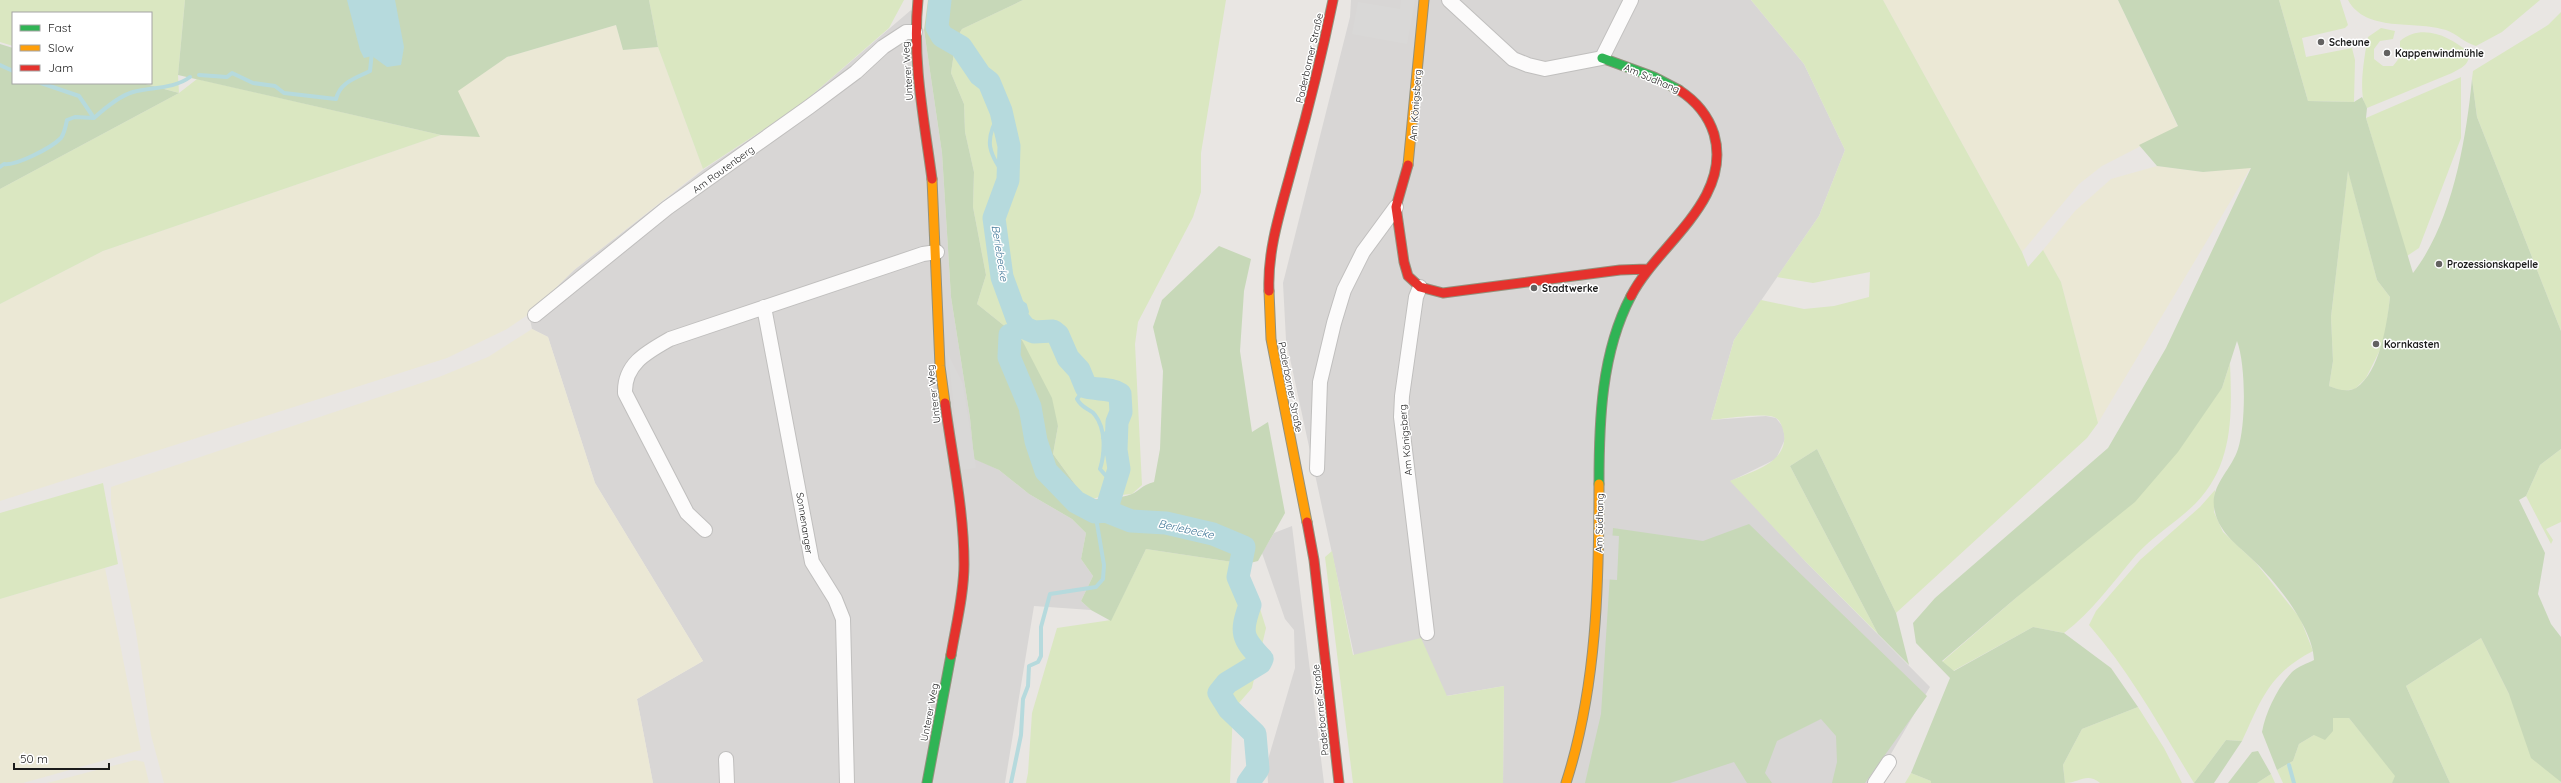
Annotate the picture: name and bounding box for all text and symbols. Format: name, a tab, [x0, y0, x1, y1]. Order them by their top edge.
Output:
street label: Paderborner Straße	[1293, 11, 1326, 104]
legend	[12, 12, 152, 84]
text: Fast	[48, 20, 72, 35]
place label: Scheune	[2329, 36, 2370, 49]
marker: Scheune	[2316, 37, 2326, 47]
text: Slow	[48, 40, 74, 55]
street label: Unterer Weg	[899, 41, 916, 101]
place label: Kappenwindmühle	[2395, 47, 2484, 60]
marker: Kappenwindmühle	[2382, 48, 2392, 58]
text: Jam	[48, 60, 73, 75]
street label: Am Südhang	[1622, 61, 1682, 96]
street label: Am Königsberg	[1407, 69, 1424, 141]
street label: Am Rautenberg	[690, 143, 757, 196]
water label: Berlebecke	[989, 224, 1011, 283]
place label: Prozessionskapelle	[2447, 258, 2538, 271]
marker: Prozessionskapelle	[2434, 259, 2444, 269]
place label: Stadtwerke	[1542, 282, 1599, 295]
marker: Stadtwerke	[1529, 283, 1539, 293]
place label: Kornkasten	[2384, 338, 2440, 351]
marker: Kornkasten	[2371, 339, 2381, 349]
street label: Paderborner Straße	[1275, 341, 1306, 434]
street label: Unterer Weg	[923, 364, 944, 424]
street label: Am Königsberg	[1396, 404, 1415, 476]
street label: Sonnenanger	[793, 491, 816, 555]
street label: Am Südhang	[1592, 493, 1607, 553]
water label: Berlebecke	[1157, 516, 1216, 542]
street label: Paderborner Straße	[1309, 663, 1332, 756]
street label: Unterer Weg	[917, 682, 942, 742]
scale bar	[14, 745, 109, 771]
text: 50 m	[20, 751, 48, 766]

